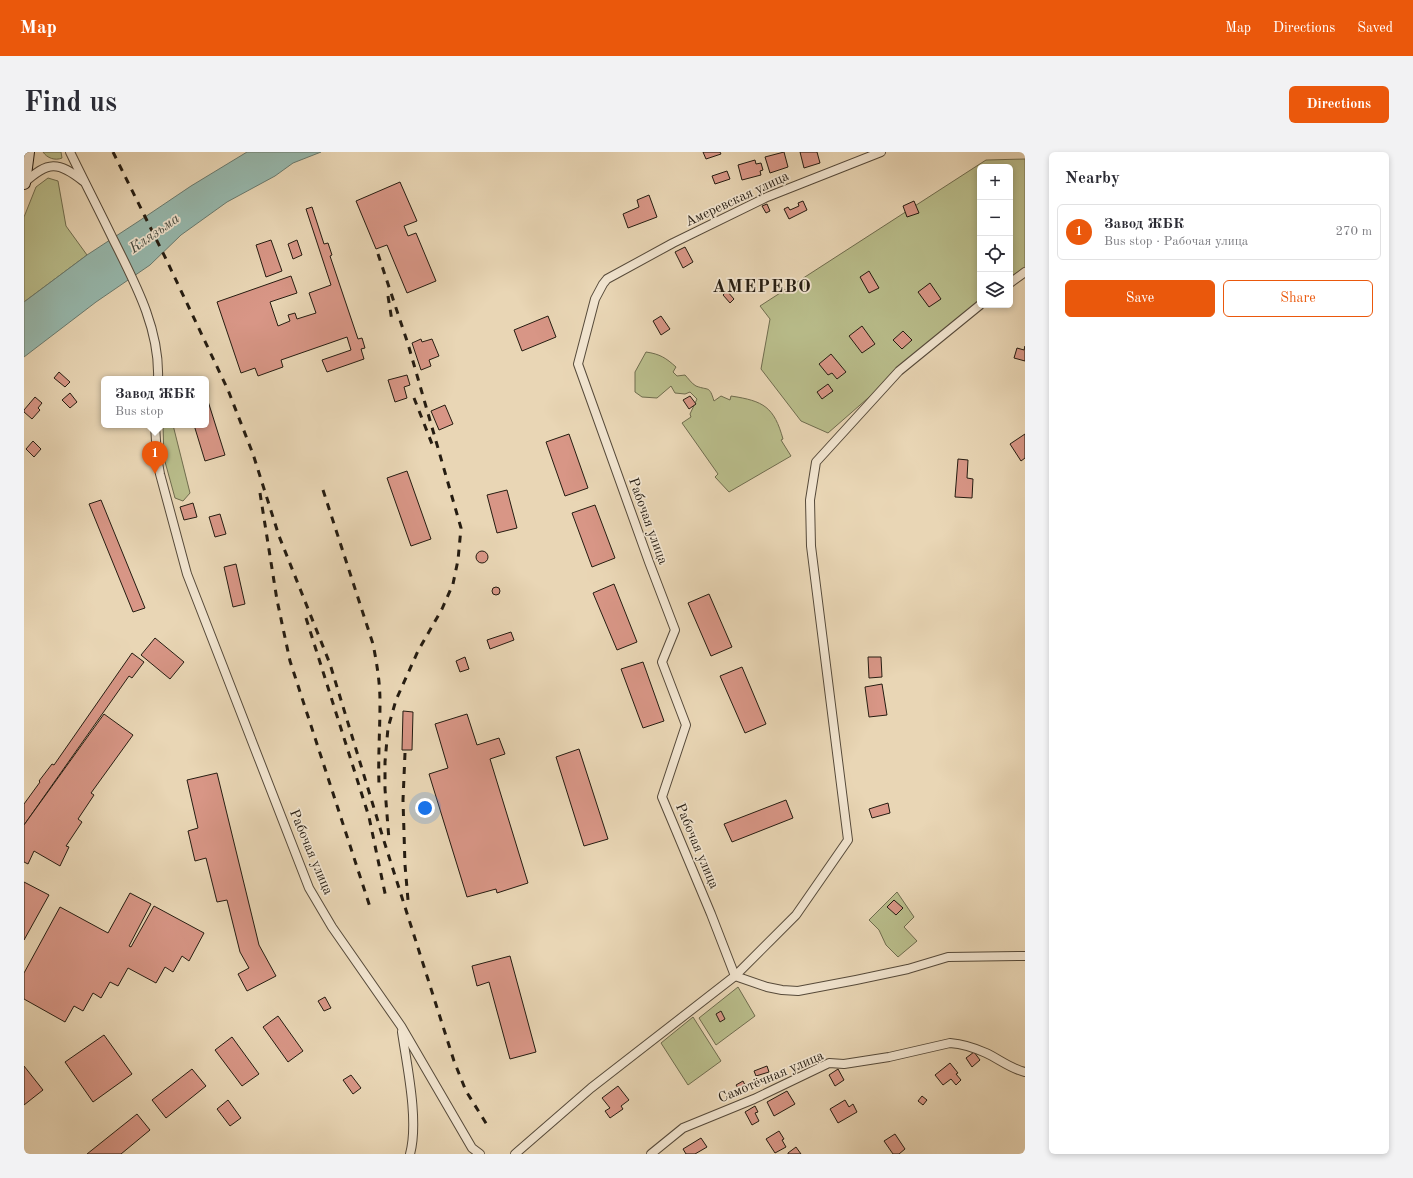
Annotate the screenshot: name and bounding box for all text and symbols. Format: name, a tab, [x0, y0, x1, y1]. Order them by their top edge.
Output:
text: Map	[20, 19, 57, 38]
text: Map	[1225, 21, 1251, 35]
text: Directions	[1273, 21, 1335, 35]
text: Saved	[1357, 21, 1393, 35]
button: Directions	[1289, 86, 1389, 123]
text: Find us	[24, 90, 117, 118]
map controls	[977, 164, 1013, 308]
button: +	[977, 164, 1013, 200]
street label: Амеревская улица	[683, 169, 791, 229]
text: Nearby	[1065, 170, 1120, 187]
button: −	[977, 200, 1013, 236]
water label: Клязьма	[126, 211, 183, 257]
text: Завод ЖБК	[1104, 217, 1184, 232]
text: 1	[1075, 225, 1083, 238]
text: 270 m	[1335, 225, 1372, 238]
text: Bus stop · Рабочая улица	[1104, 235, 1248, 248]
button: locate	[977, 236, 1013, 272]
button: layers	[977, 272, 1013, 308]
district label: АМЕРЕВО	[712, 278, 812, 296]
button: Save	[1065, 280, 1215, 317]
button: Share	[1223, 280, 1373, 317]
popup	[101, 376, 209, 428]
text: Завод ЖБК	[115, 387, 195, 402]
text: Bus stop	[115, 405, 164, 418]
pin: 1	[142, 441, 168, 474]
street label: Рабочая улица	[626, 476, 670, 566]
your location	[415, 798, 435, 818]
street label: Рабочая улица	[673, 801, 721, 891]
street label: Рабочая улица	[287, 807, 335, 897]
street label: Самотёчная улица	[716, 1048, 826, 1106]

